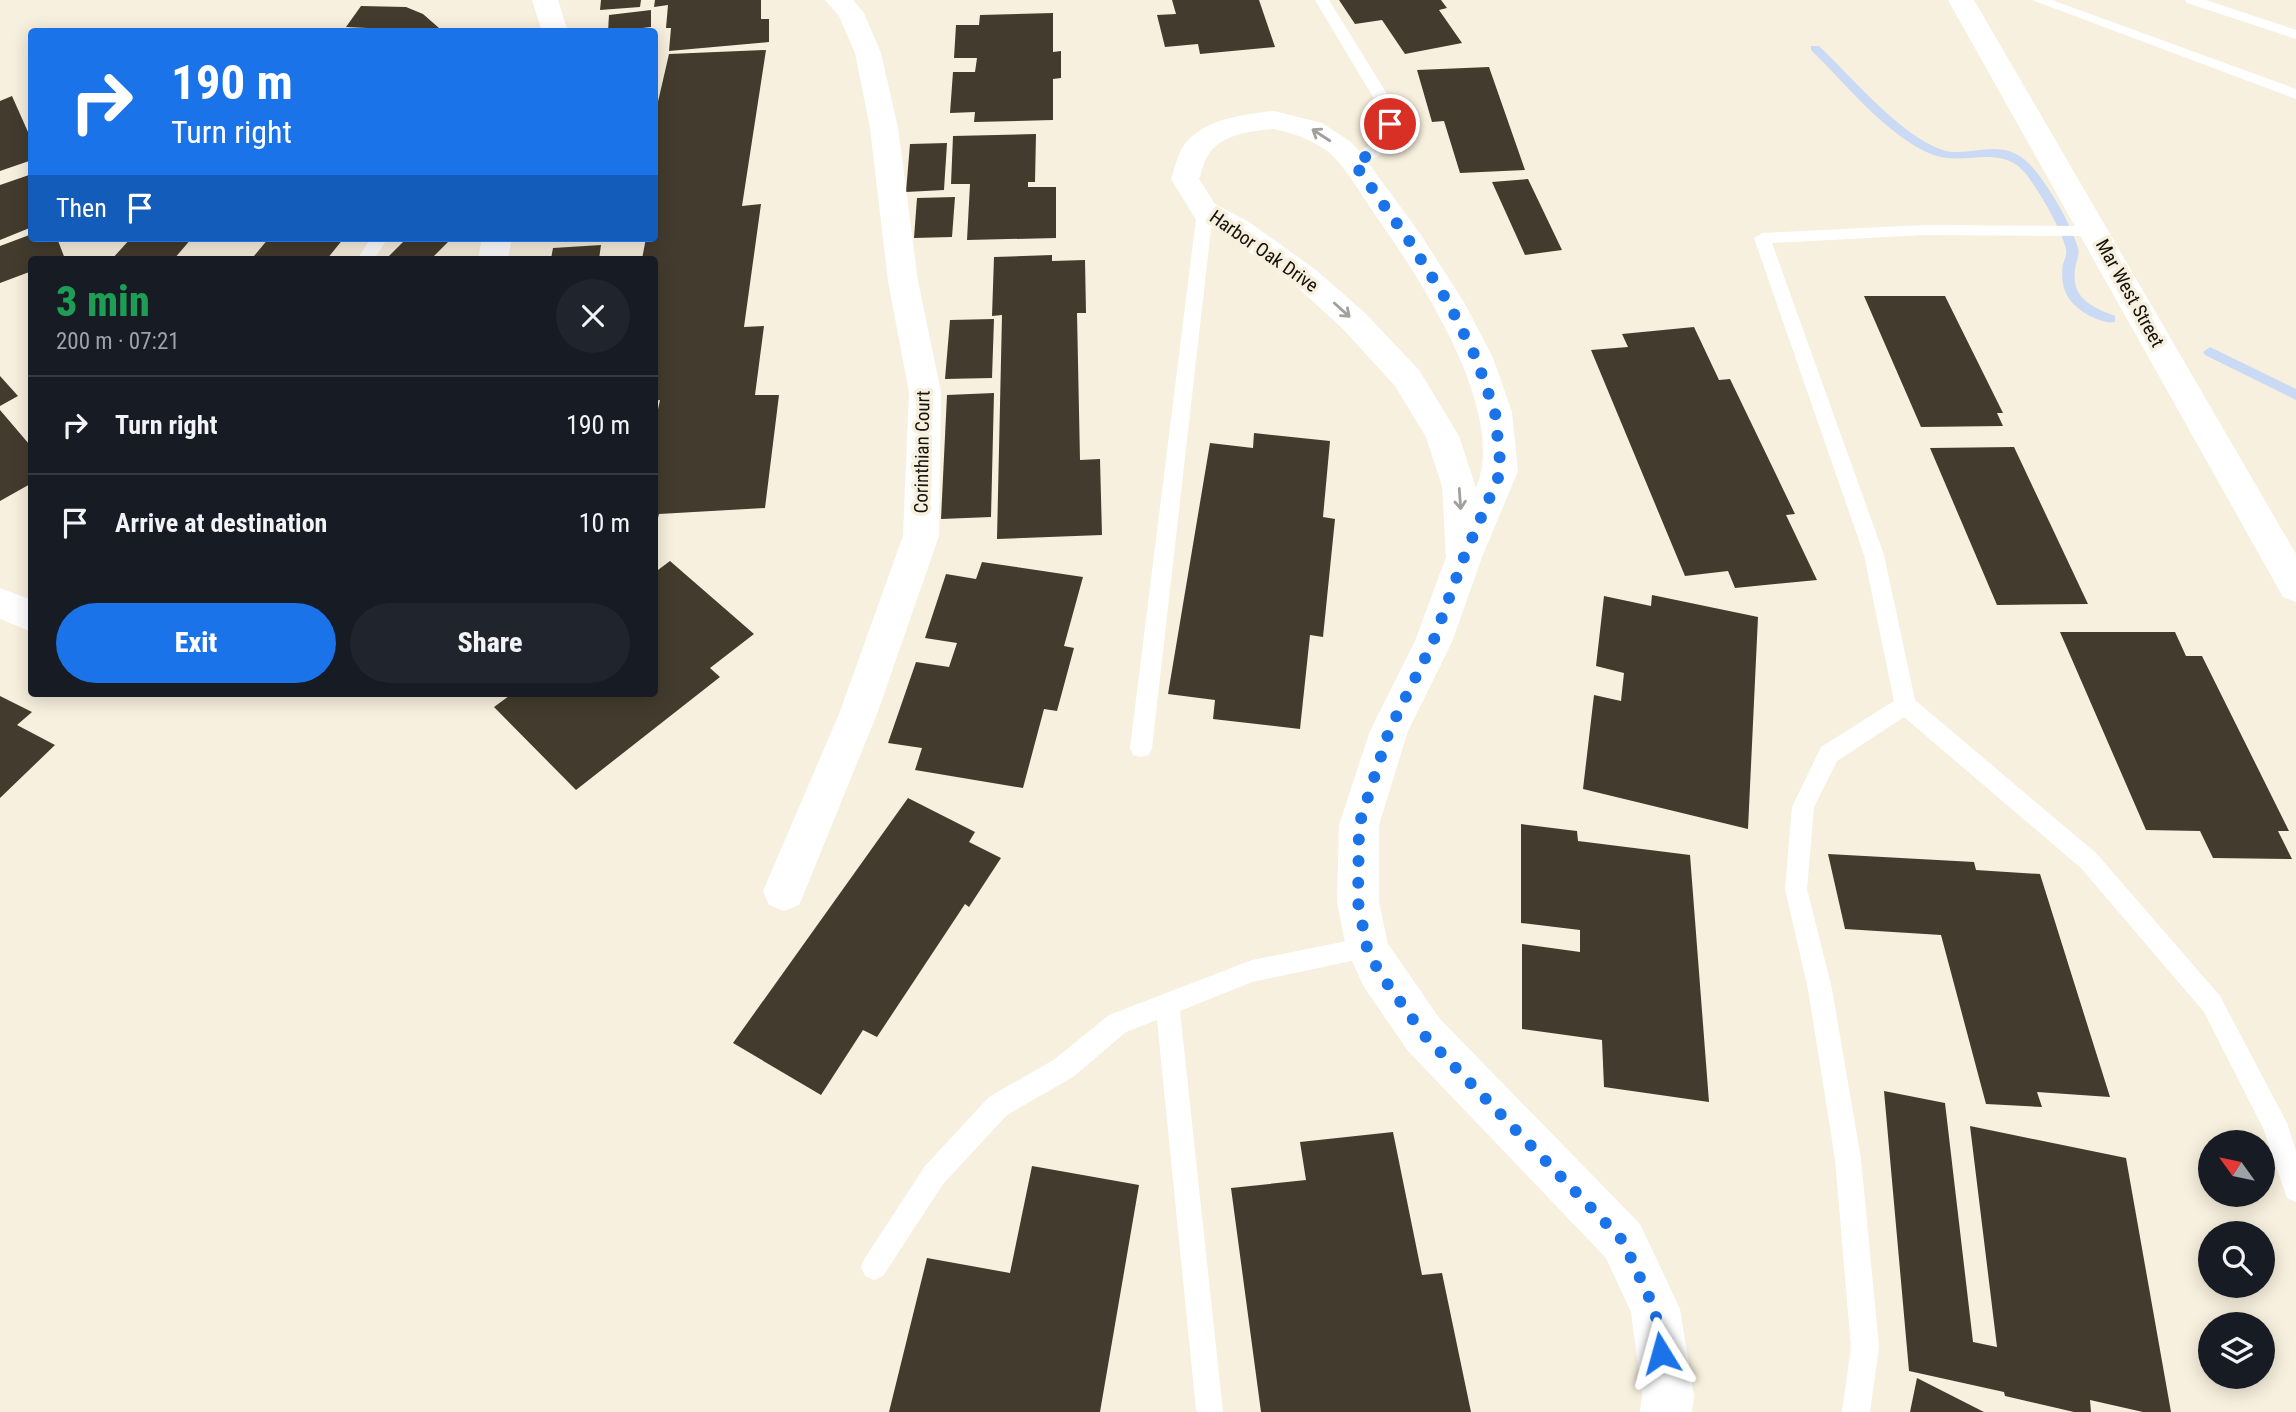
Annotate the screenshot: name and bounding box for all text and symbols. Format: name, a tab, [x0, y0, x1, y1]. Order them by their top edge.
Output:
text: 190 m	[171, 54, 293, 111]
icon: right	[56, 56, 147, 147]
pin	[1360, 94, 1420, 154]
icon: arrive	[1371, 105, 1409, 143]
text: Turn right	[171, 113, 292, 151]
one-way arrow	[1312, 128, 1331, 142]
icon: arrive	[121, 189, 159, 227]
text: Then	[56, 193, 107, 223]
street label: Harbor Oak Drive	[1205, 205, 1323, 297]
street label: Mar West Street	[2091, 235, 2169, 351]
text: 3 min	[56, 277, 150, 326]
button: close	[556, 279, 630, 353]
one-way arrow	[1333, 302, 1351, 318]
text: 200 m · 07:21	[56, 328, 180, 355]
street label: Corinthian Court	[909, 390, 935, 514]
icon: right	[56, 406, 94, 444]
text: Turn right	[115, 410, 217, 440]
text: 190 m	[566, 410, 630, 440]
one-way arrow	[1453, 487, 1466, 510]
icon: arrive	[56, 504, 94, 542]
text: Arrive at destination	[115, 508, 327, 538]
text: 10 m	[579, 508, 630, 538]
button: Exit	[56, 603, 336, 683]
button: Share	[350, 603, 630, 683]
north arrow	[2198, 1130, 2275, 1208]
map controls	[2198, 1130, 2275, 1389]
button: search	[2198, 1221, 2275, 1298]
button: layers	[2198, 1312, 2275, 1389]
position arrow	[1624, 1316, 1698, 1390]

